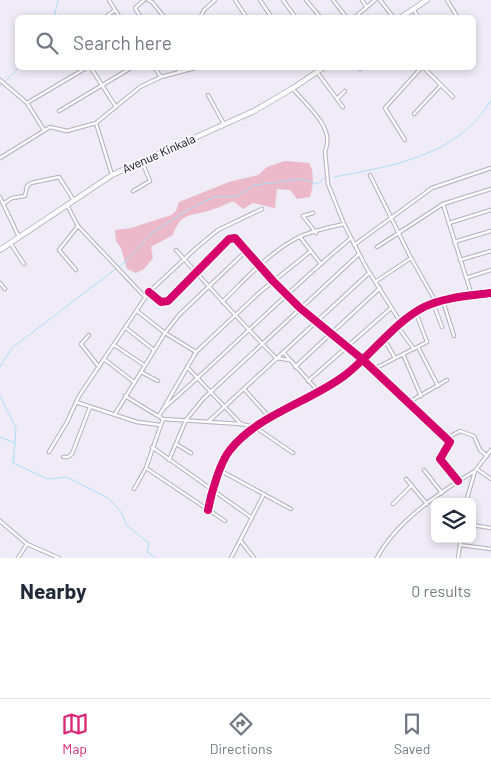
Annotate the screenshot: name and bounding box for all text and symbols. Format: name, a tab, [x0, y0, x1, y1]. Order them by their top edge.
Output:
search box	[15, 15, 476, 70]
icon: search	[33, 29, 61, 57]
text: Search here	[73, 31, 172, 54]
street label: Avenue Kinkala	[120, 131, 197, 175]
map controls	[431, 498, 476, 543]
button: layers	[431, 498, 476, 543]
text: Nearby	[20, 578, 86, 603]
text: 0 results	[411, 581, 471, 600]
tab: Map	[61, 710, 89, 757]
tab: Directions	[210, 710, 272, 757]
tab: Saved	[394, 710, 430, 757]

